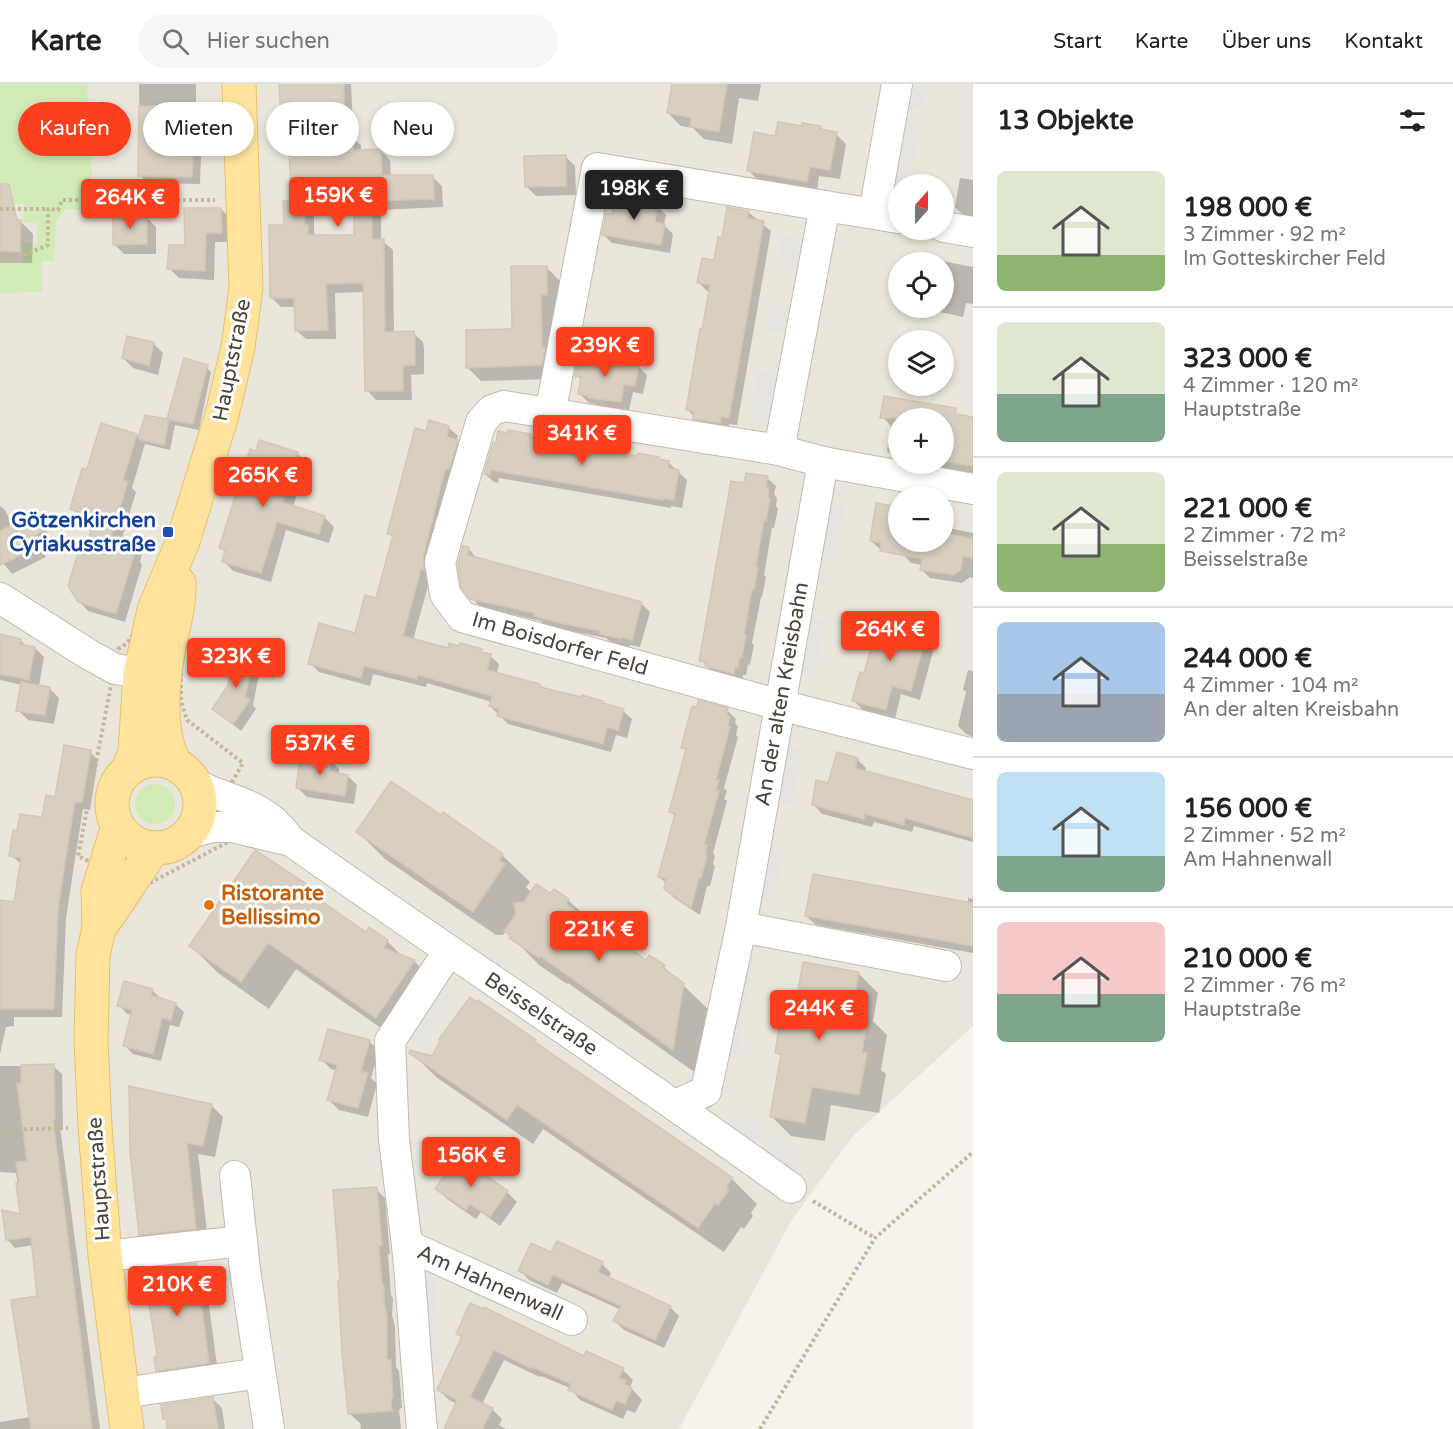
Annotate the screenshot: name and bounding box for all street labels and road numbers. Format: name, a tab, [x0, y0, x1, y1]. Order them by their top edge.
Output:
street label: Hauptstraße	[208, 297, 256, 423]
street label: An der alten Kreisbahn	[750, 580, 814, 808]
street label: Im Boisdorfer Feld	[469, 607, 651, 681]
street label: Beisselstraße	[480, 967, 603, 1061]
street label: Hauptstraße	[82, 1116, 116, 1242]
street label: Am Hahnenwall	[413, 1240, 567, 1326]

